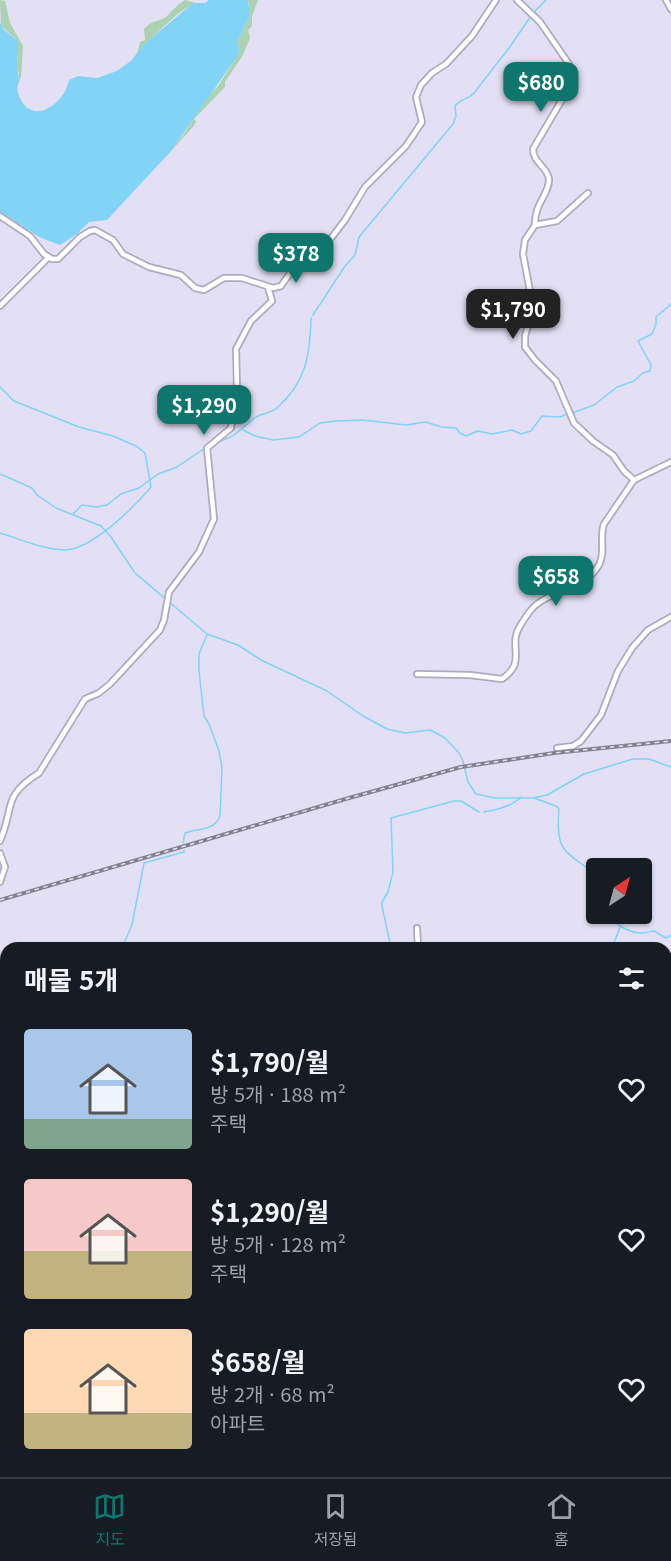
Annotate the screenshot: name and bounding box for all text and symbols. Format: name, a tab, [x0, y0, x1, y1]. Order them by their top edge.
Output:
pin: $680	[505, 62, 577, 113]
text: $680	[517, 67, 565, 96]
pin: $378	[260, 233, 332, 284]
text: $378	[272, 238, 320, 267]
pin: $1,790	[464, 289, 562, 340]
text: $1,790	[480, 294, 546, 323]
pin: $1,290	[155, 385, 253, 436]
text: $1,290	[171, 390, 237, 419]
pin: $658	[520, 556, 592, 607]
text: $658	[532, 561, 580, 590]
north arrow	[586, 858, 652, 924]
map controls	[586, 858, 652, 924]
text: 매물 5개	[24, 960, 118, 997]
icon: filters	[615, 962, 648, 995]
text: $1,790/월	[210, 1042, 329, 1079]
icon: home	[72, 1053, 144, 1125]
icon: heart	[615, 1073, 648, 1106]
text: 방 5개 · 188 m²	[210, 1079, 346, 1108]
text: 주택	[210, 1108, 247, 1137]
text: $1,290/월	[210, 1192, 329, 1229]
icon: home	[72, 1203, 144, 1275]
icon: heart	[615, 1223, 648, 1256]
text: 방 5개 · 128 m²	[210, 1229, 346, 1258]
text: 주택	[210, 1258, 247, 1287]
text: $658/월	[210, 1342, 305, 1379]
icon: home	[72, 1353, 144, 1425]
icon: heart	[615, 1373, 648, 1406]
text: 방 2개 · 68 m²	[210, 1379, 335, 1408]
text: 아파트	[210, 1408, 265, 1437]
tab: 지도	[93, 1490, 126, 1550]
tab: 저장됨	[313, 1490, 358, 1550]
tab: 홈	[545, 1490, 578, 1550]

